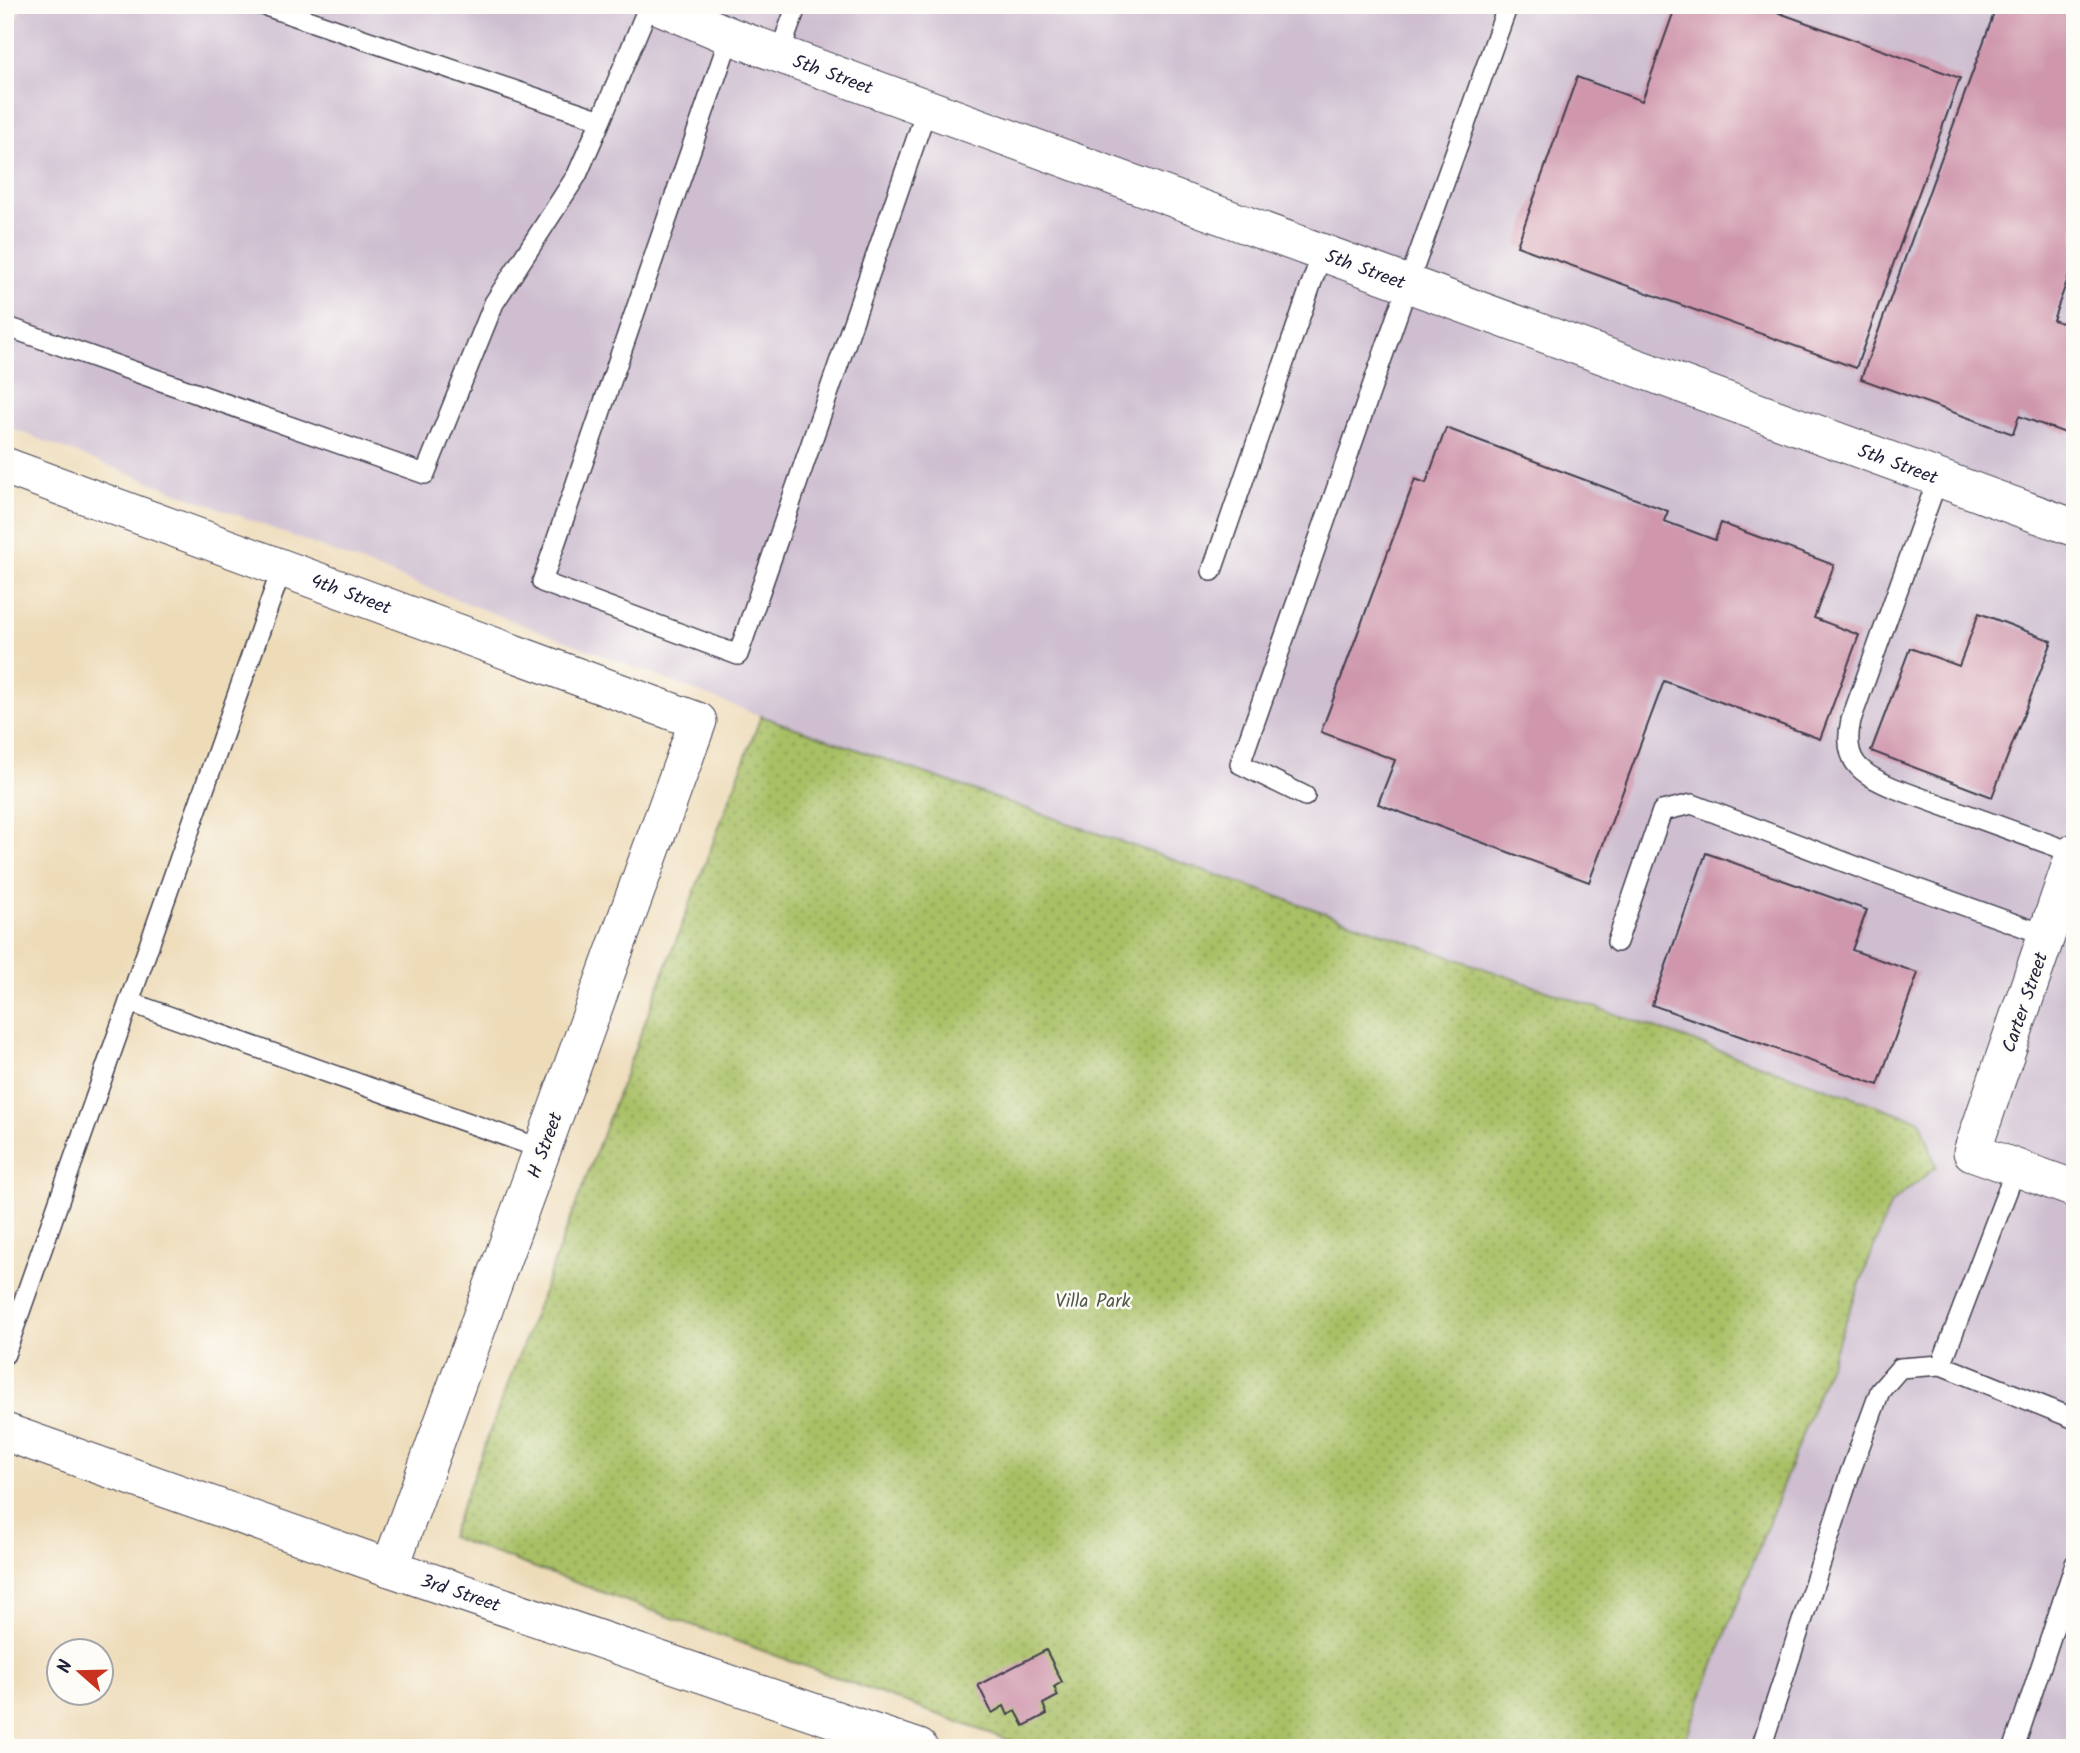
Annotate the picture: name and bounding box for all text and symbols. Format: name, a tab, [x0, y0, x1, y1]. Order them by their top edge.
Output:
street label: 5th Street	[788, 47, 877, 104]
street label: 5th Street	[1320, 242, 1410, 299]
street label: 5th Street	[1853, 437, 1942, 494]
street label: 4th Street	[306, 567, 396, 624]
street label: Carter Street	[1995, 948, 2057, 1057]
street label: H Street	[520, 1108, 572, 1183]
park label: Villa Park	[1056, 1287, 1131, 1317]
street label: 3rd Street	[416, 1566, 505, 1622]
north arrow	[46, 1638, 116, 1708]
text: N	[50, 1656, 82, 1678]

